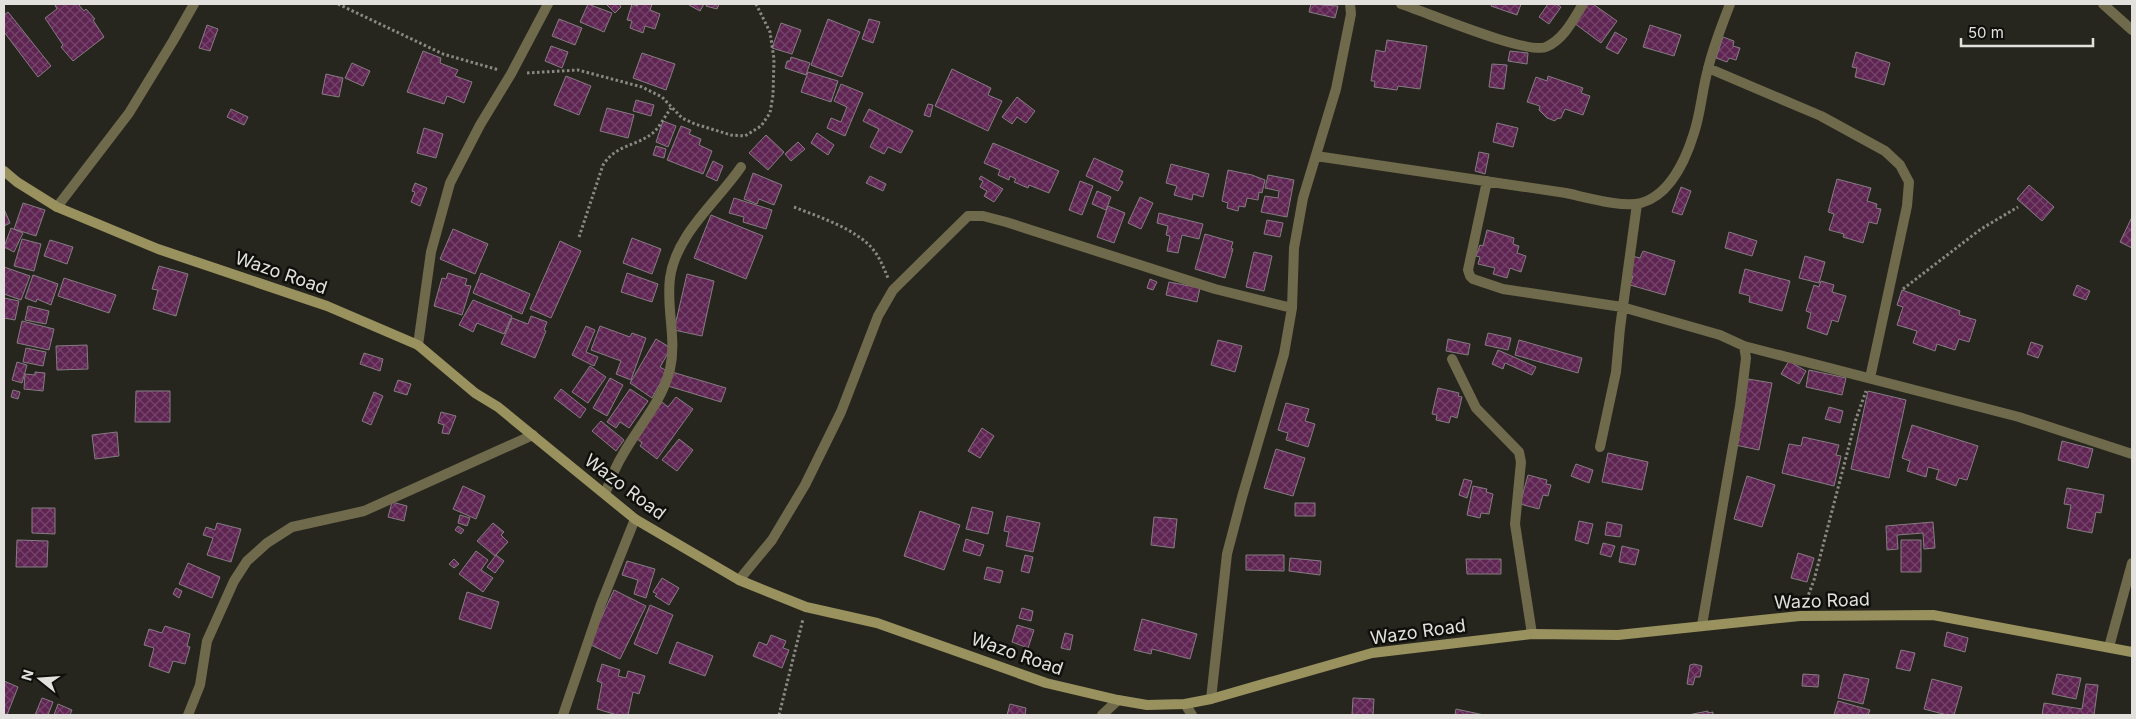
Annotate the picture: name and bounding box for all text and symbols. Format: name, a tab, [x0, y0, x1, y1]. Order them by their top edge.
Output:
scale bar	[1961, 15, 2094, 47]
text: 50 m	[1968, 23, 2004, 42]
street label: Wazo Road	[232, 247, 330, 298]
street label: Wazo Road	[581, 449, 670, 524]
street label: Wazo Road	[1774, 588, 1870, 613]
street label: Wazo Road	[1369, 614, 1467, 649]
street label: Wazo Road	[968, 628, 1066, 679]
north arrow	[15, 654, 65, 704]
text: N	[17, 667, 37, 683]

